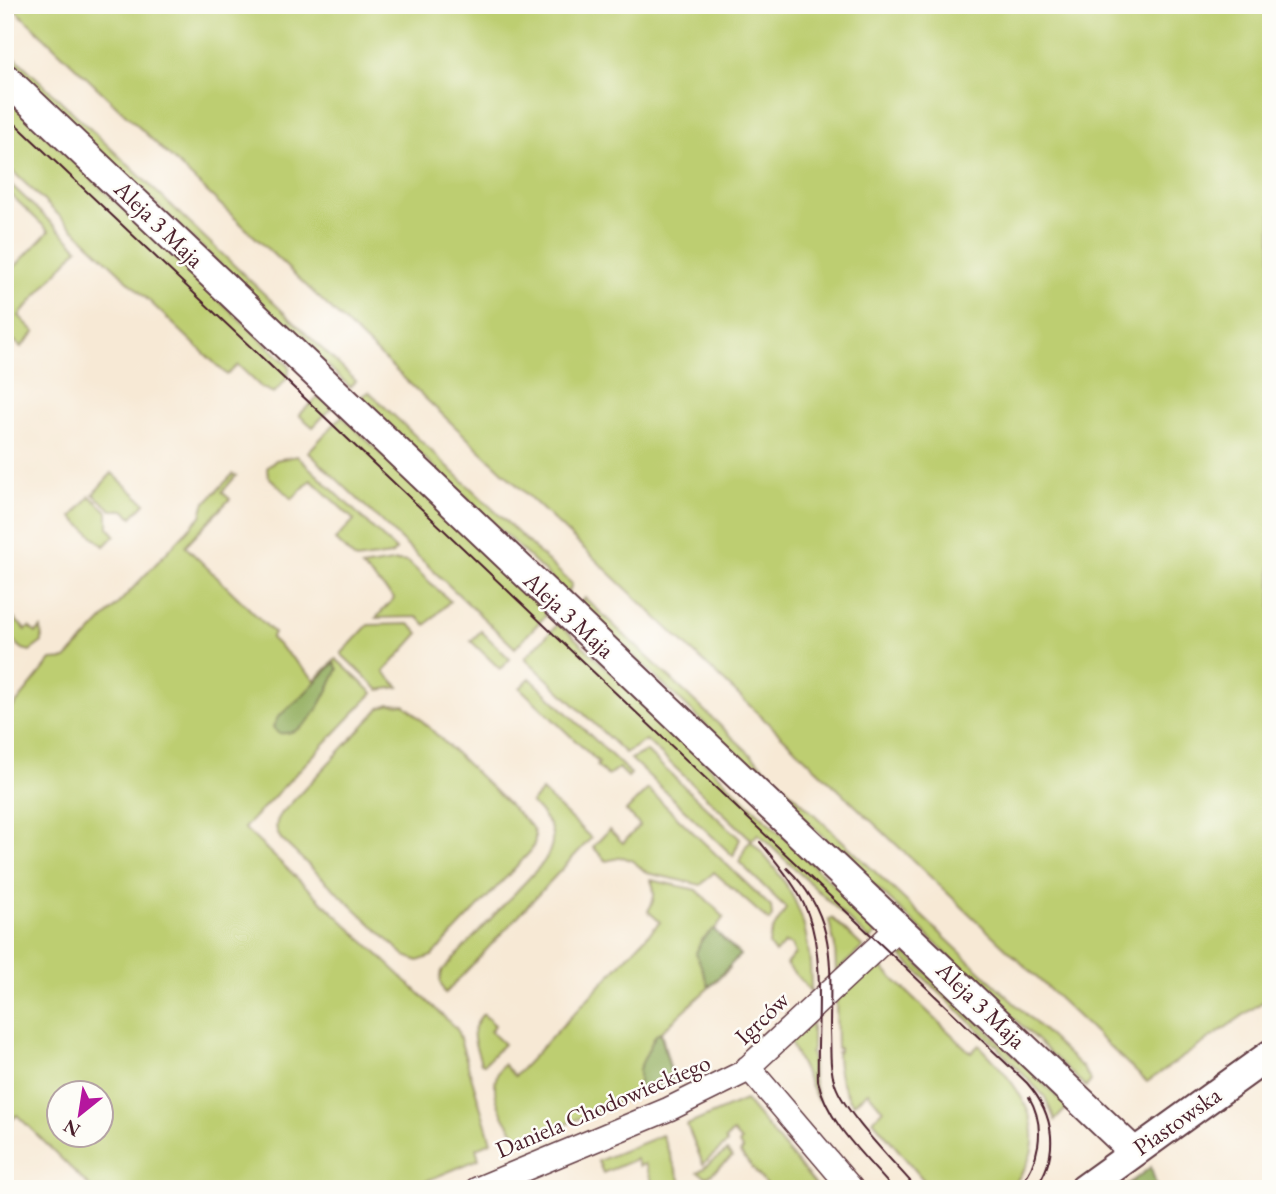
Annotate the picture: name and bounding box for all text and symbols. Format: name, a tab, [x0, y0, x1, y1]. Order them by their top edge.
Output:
street label: Aleja 3 Maja	[107, 172, 211, 274]
street label: Aleja 3 Maja	[517, 564, 622, 665]
street label: Aleja 3 Maja	[929, 953, 1033, 1055]
street label: Igrców	[728, 984, 796, 1051]
street label: Daniela Chodowieckiego	[491, 1046, 715, 1165]
north arrow	[46, 1078, 116, 1148]
street label: Piastowska	[1127, 1079, 1227, 1162]
text: N	[58, 1113, 85, 1143]

